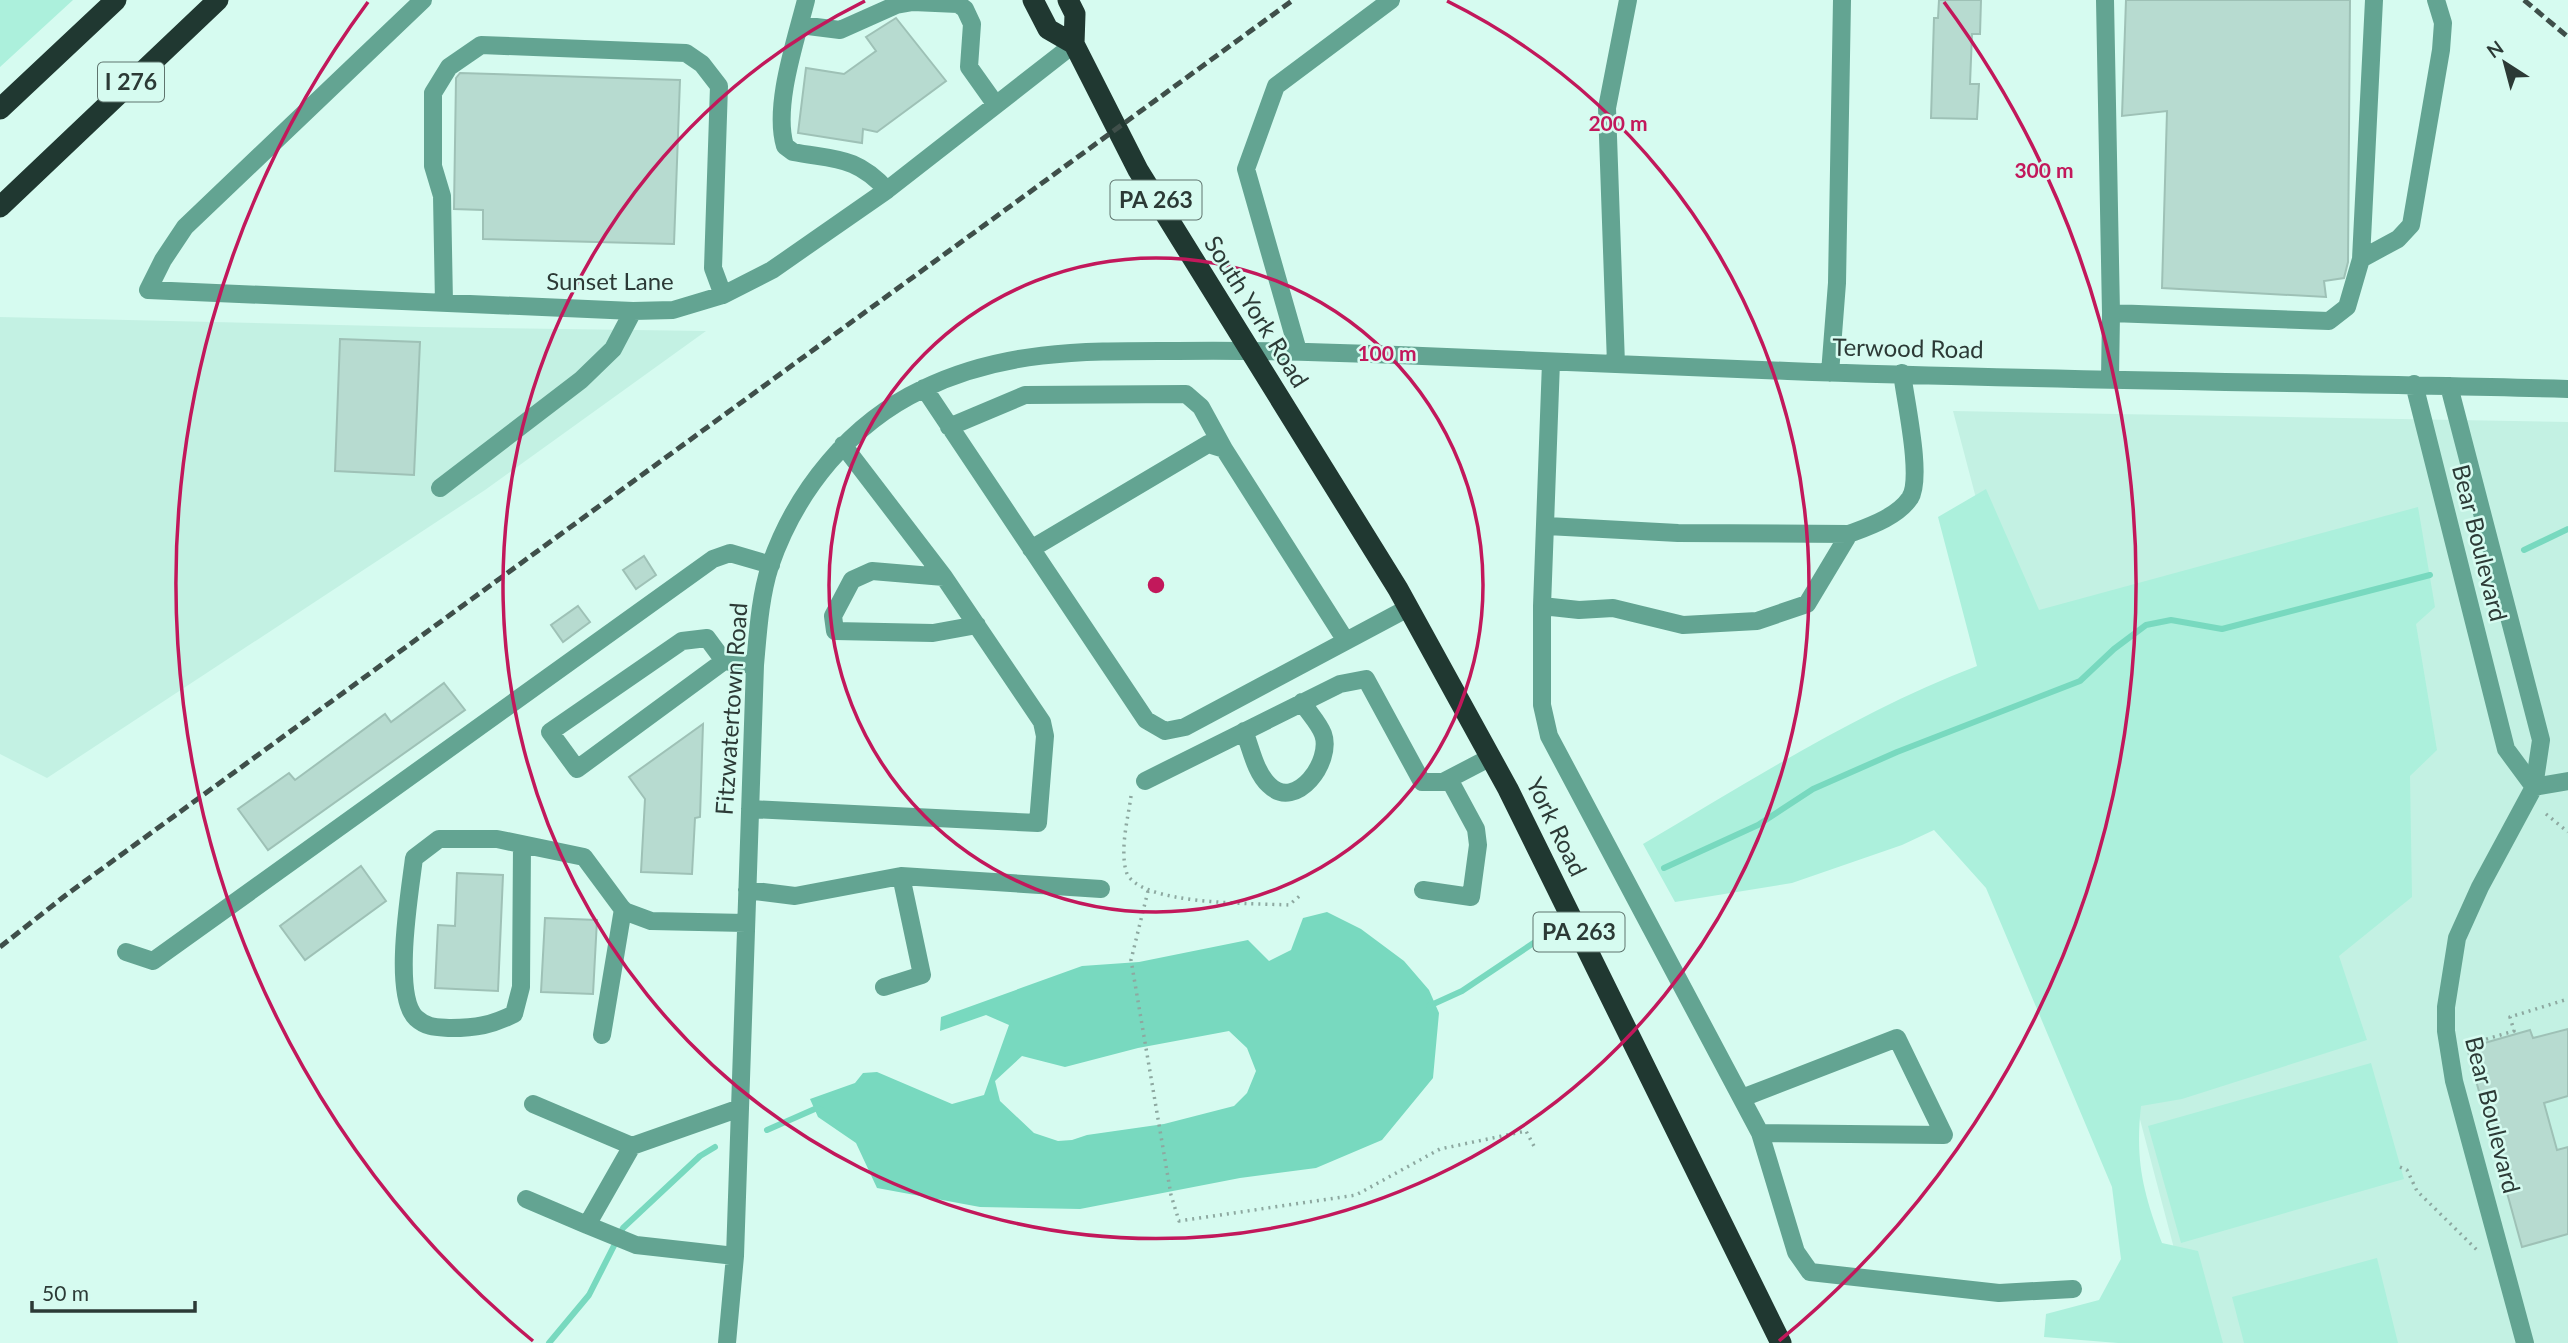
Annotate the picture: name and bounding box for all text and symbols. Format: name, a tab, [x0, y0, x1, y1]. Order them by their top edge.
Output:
north arrow	[2470, 28, 2540, 98]
text: N	[2482, 35, 2507, 62]
road number: I 276	[98, 62, 164, 102]
text: 200 m	[1588, 110, 1648, 135]
text: 300 m	[2014, 157, 2074, 182]
road number: PA 263	[1110, 181, 1202, 220]
street label: South York Road	[1199, 230, 1316, 392]
street label: Sunset Lane	[546, 266, 674, 295]
street label: Terwood Road	[1832, 332, 1984, 363]
text: 100 m	[1357, 340, 1417, 365]
street label: Bear Boulevard	[2447, 461, 2514, 624]
centre of rings	[1144, 573, 1168, 597]
street label: Fitzwatertown Road	[709, 602, 752, 816]
street label: York Road	[1521, 772, 1594, 880]
road number: PA 263	[1534, 912, 1624, 951]
street label: Bear Boulevard	[2460, 1033, 2527, 1196]
scale bar	[32, 1270, 194, 1314]
text: 50 m	[42, 1280, 89, 1305]

